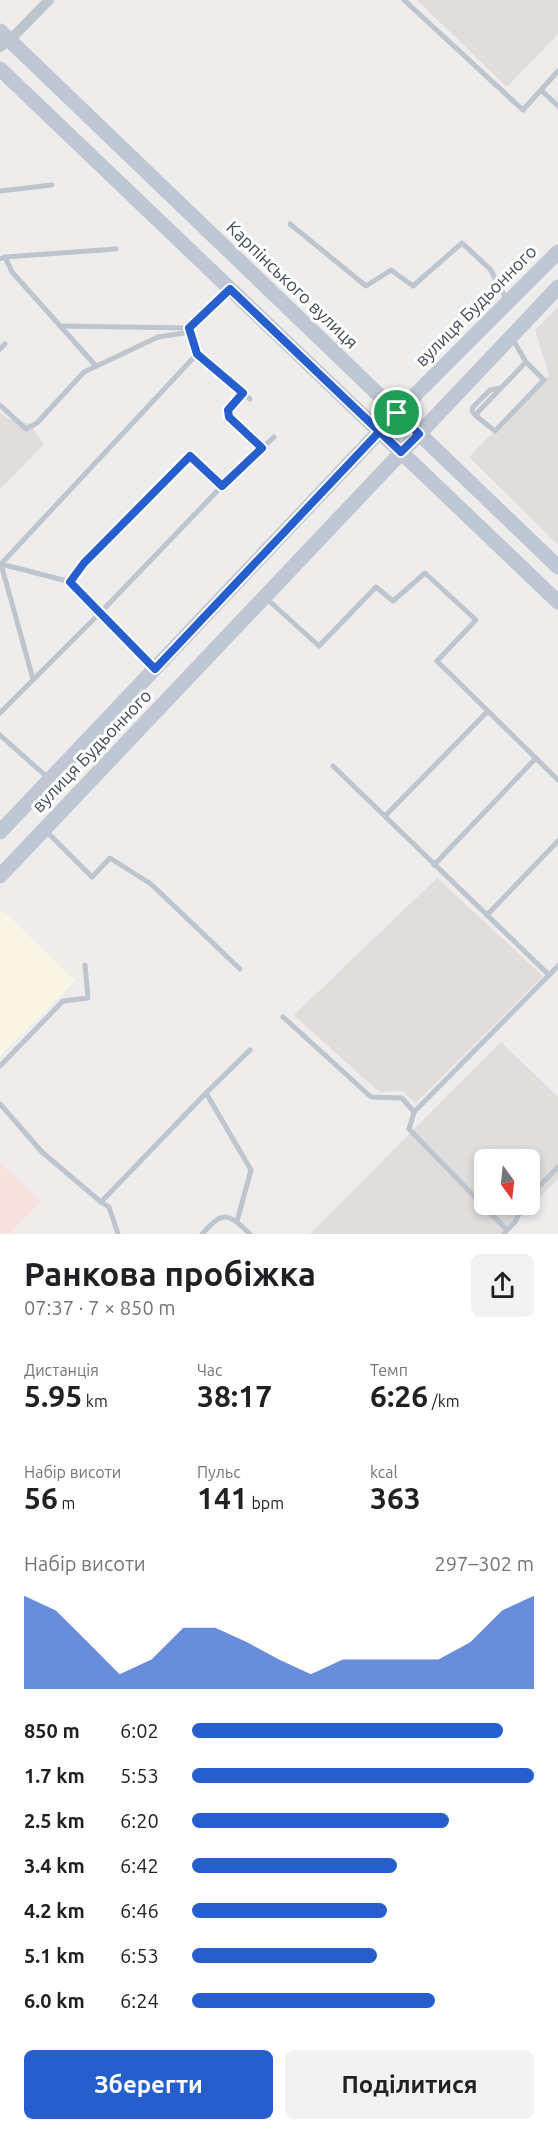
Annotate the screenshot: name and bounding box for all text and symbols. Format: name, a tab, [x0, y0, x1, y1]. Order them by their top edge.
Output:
street label: Карпінського вулиця	[223, 216, 362, 352]
street label: вулиця Будьонного	[411, 241, 540, 370]
pin	[371, 387, 422, 438]
icon: arrive	[380, 396, 413, 429]
street label: вулиця Будьонного	[27, 685, 155, 816]
north arrow	[474, 1149, 540, 1215]
map controls	[474, 1149, 540, 1215]
button: share	[471, 1254, 534, 1317]
text: Ранкова пробіжка	[24, 1255, 316, 1292]
text: 07:37 · 7 × 850 m	[24, 1296, 176, 1319]
text: Дистанція	[24, 1361, 99, 1379]
text: Час	[197, 1361, 223, 1379]
text: Темп	[370, 1361, 408, 1379]
text: 5.95	[24, 1379, 82, 1413]
text: 38:17	[197, 1379, 272, 1413]
text: 6:26	[370, 1379, 428, 1413]
text: km	[82, 1392, 108, 1410]
text: /km	[428, 1392, 460, 1410]
text: Набір висоти	[24, 1463, 121, 1481]
text: Пульс	[197, 1463, 241, 1481]
text: kcal	[370, 1463, 398, 1481]
text: 56	[24, 1481, 58, 1515]
text: 141	[197, 1481, 248, 1515]
text: 363	[370, 1481, 421, 1515]
text: m	[58, 1494, 75, 1512]
text: bpm	[248, 1494, 284, 1512]
text: Набір висоти	[24, 1552, 146, 1575]
text: 297–302 m	[435, 1552, 534, 1575]
text: 850 m	[24, 1719, 80, 1742]
text: 6:02	[120, 1719, 159, 1742]
text: 1.7 km	[24, 1764, 85, 1787]
text: 5:53	[120, 1764, 159, 1787]
text: 2.5 km	[24, 1809, 85, 1832]
text: 6:20	[120, 1809, 159, 1832]
text: 3.4 km	[24, 1854, 85, 1877]
text: 6:42	[120, 1854, 159, 1877]
text: 4.2 km	[24, 1899, 85, 1922]
text: 6:46	[120, 1899, 159, 1922]
text: 5.1 km	[24, 1944, 85, 1967]
text: 6:53	[120, 1944, 159, 1967]
text: 6.0 km	[24, 1989, 85, 2012]
text: 6:24	[120, 1989, 159, 2012]
button: Зберегти	[24, 2050, 273, 2119]
button: Поділитися	[285, 2050, 534, 2119]

